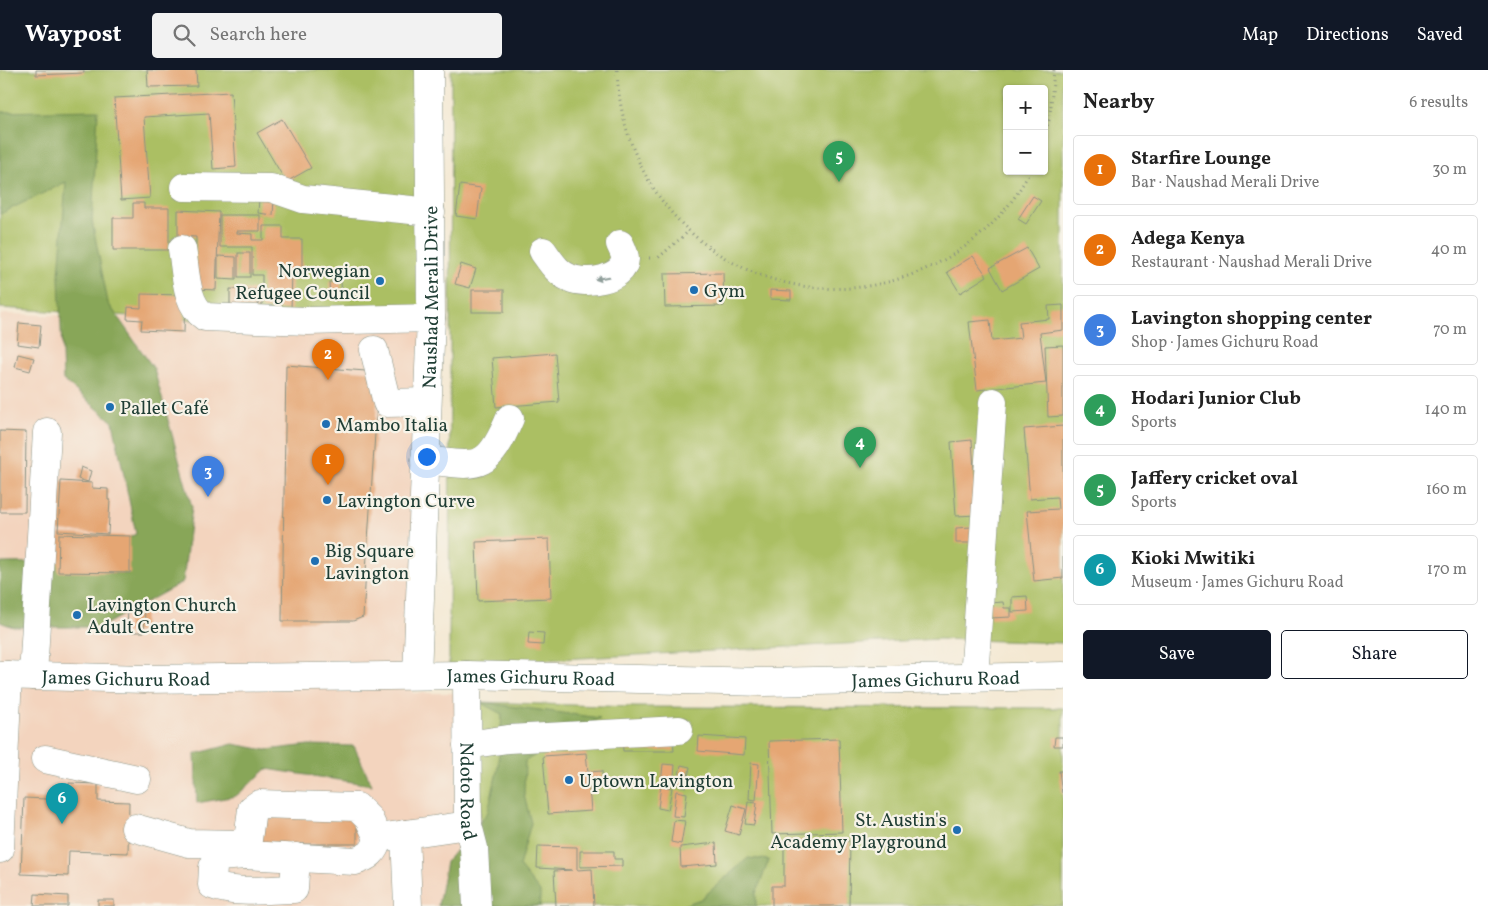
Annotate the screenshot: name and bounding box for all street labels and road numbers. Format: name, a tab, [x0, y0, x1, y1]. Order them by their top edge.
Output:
street label: Naushad Merali Drive	[417, 206, 446, 389]
street label: James Gichuru Road	[446, 664, 615, 693]
street label: James Gichuru Road	[41, 665, 210, 694]
street label: James Gichuru Road	[851, 666, 1020, 695]
street label: Ndoto Road	[452, 742, 482, 843]

